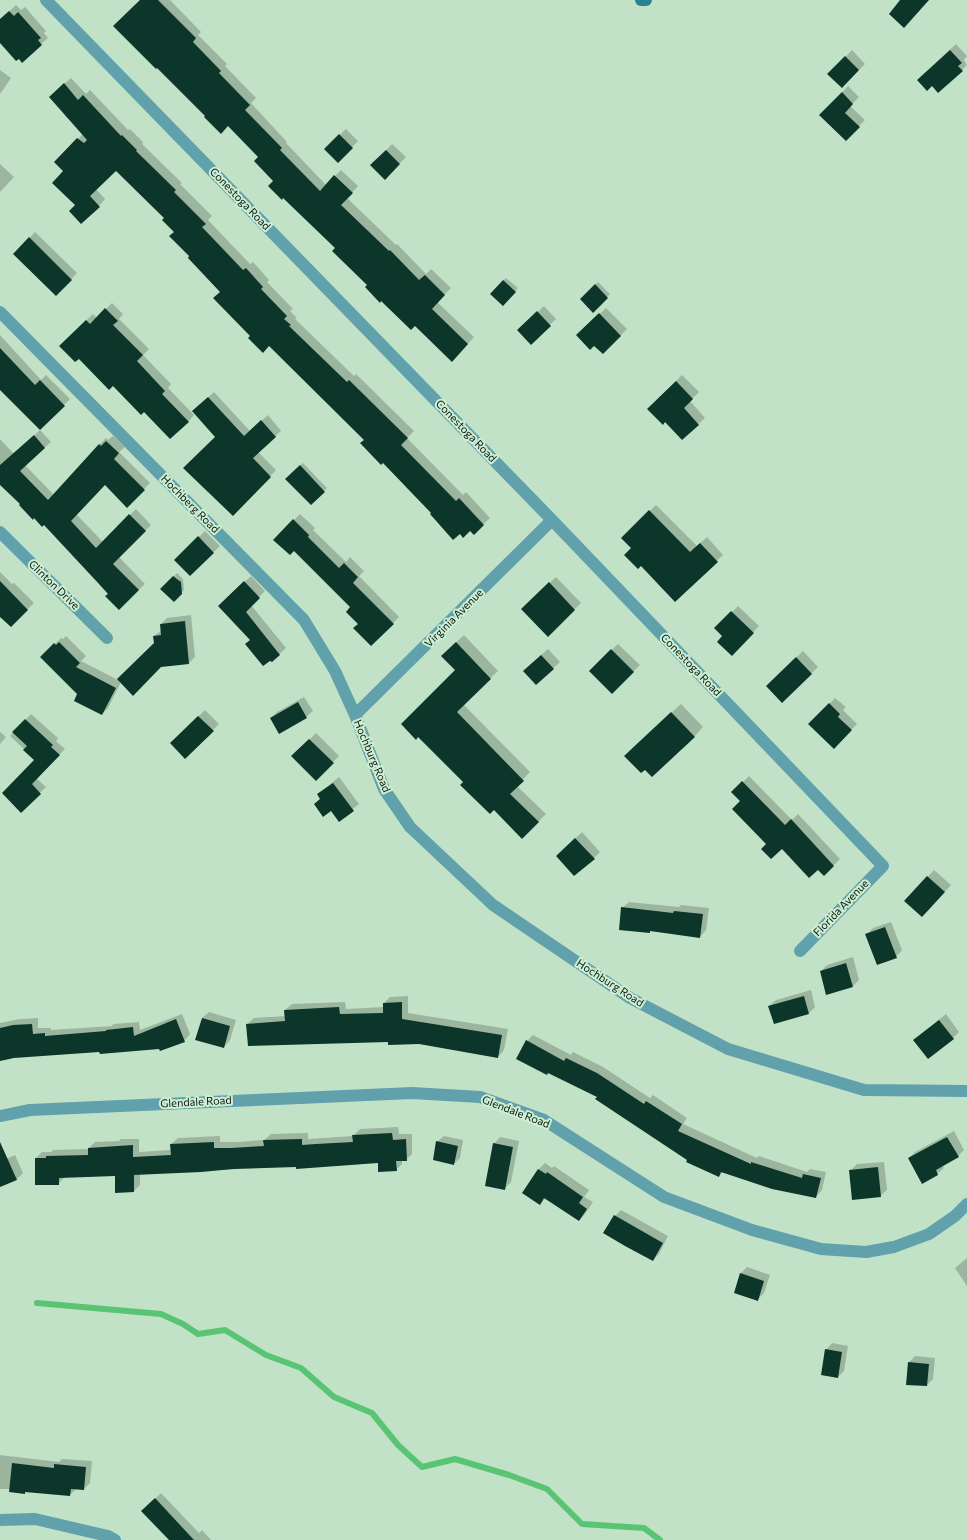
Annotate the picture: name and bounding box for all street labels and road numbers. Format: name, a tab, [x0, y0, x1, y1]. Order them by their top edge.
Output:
street label: Conestoga Road	[207, 165, 273, 233]
street label: Conestoga Road	[433, 397, 499, 465]
street label: Hochberg Road	[158, 472, 222, 536]
street label: Clinton Drive	[26, 558, 82, 612]
street label: Virginia Avenue	[422, 586, 486, 650]
street label: Conestoga Road	[658, 631, 724, 699]
street label: Hochburg Road	[351, 718, 393, 794]
street label: Florida Avenue	[811, 877, 871, 939]
street label: Hochburg Road	[574, 956, 646, 1010]
street label: Glendale Road	[480, 1093, 552, 1131]
street label: Glendale Road	[160, 1094, 232, 1110]

